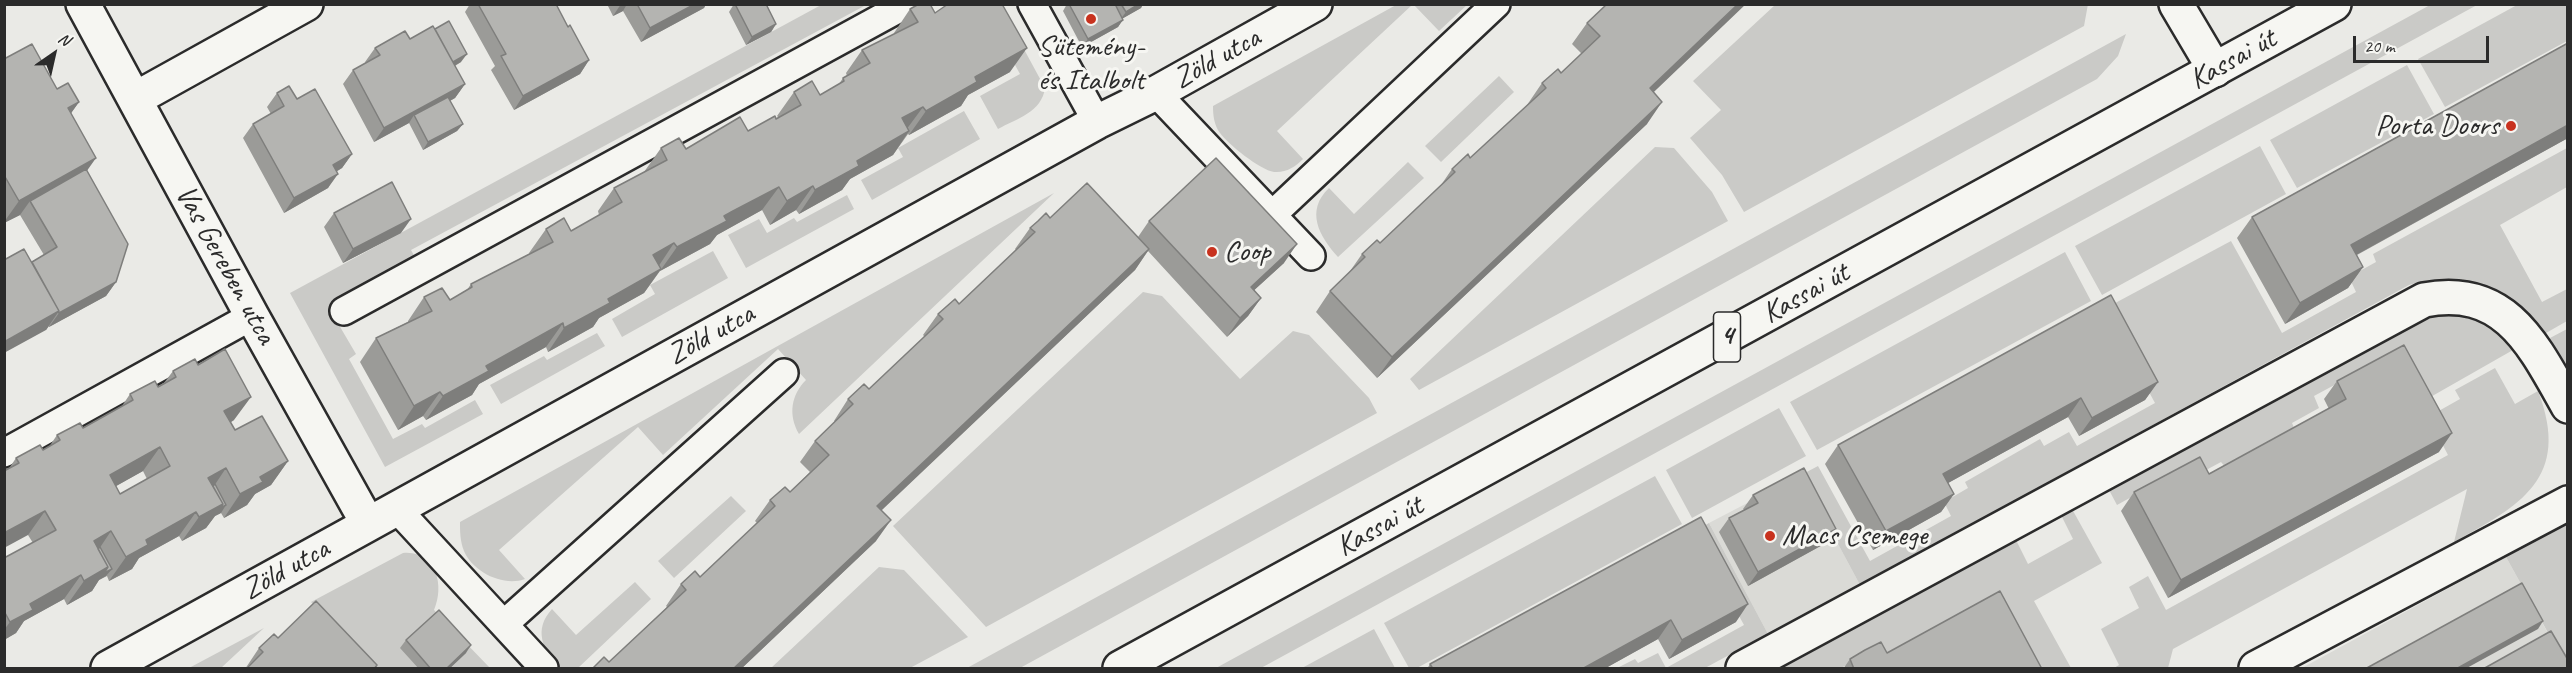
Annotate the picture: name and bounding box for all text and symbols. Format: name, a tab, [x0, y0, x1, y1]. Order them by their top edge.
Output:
marker: Sütemény- és Italbolt	[1084, 12, 1098, 26]
street label: Zöld utca	[1167, 20, 1267, 98]
street label: Kassai út	[2183, 22, 2283, 98]
north arrow	[24, 24, 84, 84]
scale bar	[2356, 24, 2492, 62]
text: N	[54, 28, 74, 50]
place label: Sütemény- és Italbolt	[1038, 29, 1144, 100]
text: 20 m	[2364, 35, 2395, 57]
place label: Porta Doors	[2376, 108, 2499, 144]
marker: Porta Doors	[2504, 119, 2518, 133]
street label: Vas Gereben utca	[167, 179, 283, 351]
place label: Coop	[1224, 234, 1271, 270]
marker: Coop	[1205, 245, 1219, 259]
street label: Kassai út	[1756, 256, 1856, 332]
street label: Zöld utca	[661, 296, 761, 374]
road number: 4	[1714, 312, 1740, 362]
street label: Kassai út	[1330, 489, 1430, 565]
place label: Macs Csemege	[1782, 518, 1927, 554]
marker: Macs Csemege	[1763, 529, 1777, 543]
street label: Zöld utca	[236, 531, 336, 609]

